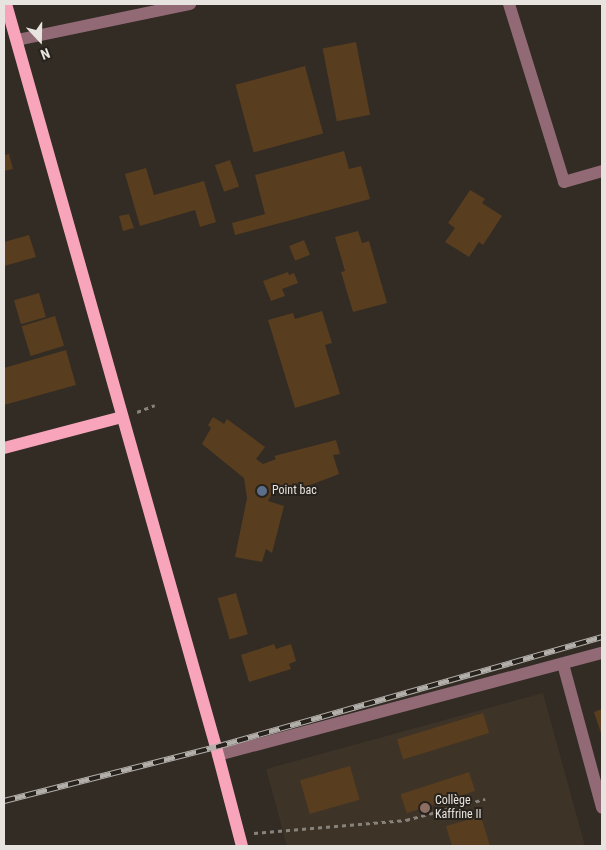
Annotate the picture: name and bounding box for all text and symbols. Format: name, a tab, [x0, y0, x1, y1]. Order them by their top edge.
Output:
north arrow	[15, 15, 65, 65]
text: N	[39, 45, 52, 63]
place label: Point bac	[272, 484, 317, 498]
marker: Point bac	[256, 485, 268, 497]
place label: Collège Kaffrine II	[435, 794, 481, 822]
marker: Collège Kaffrine II	[419, 802, 431, 814]

